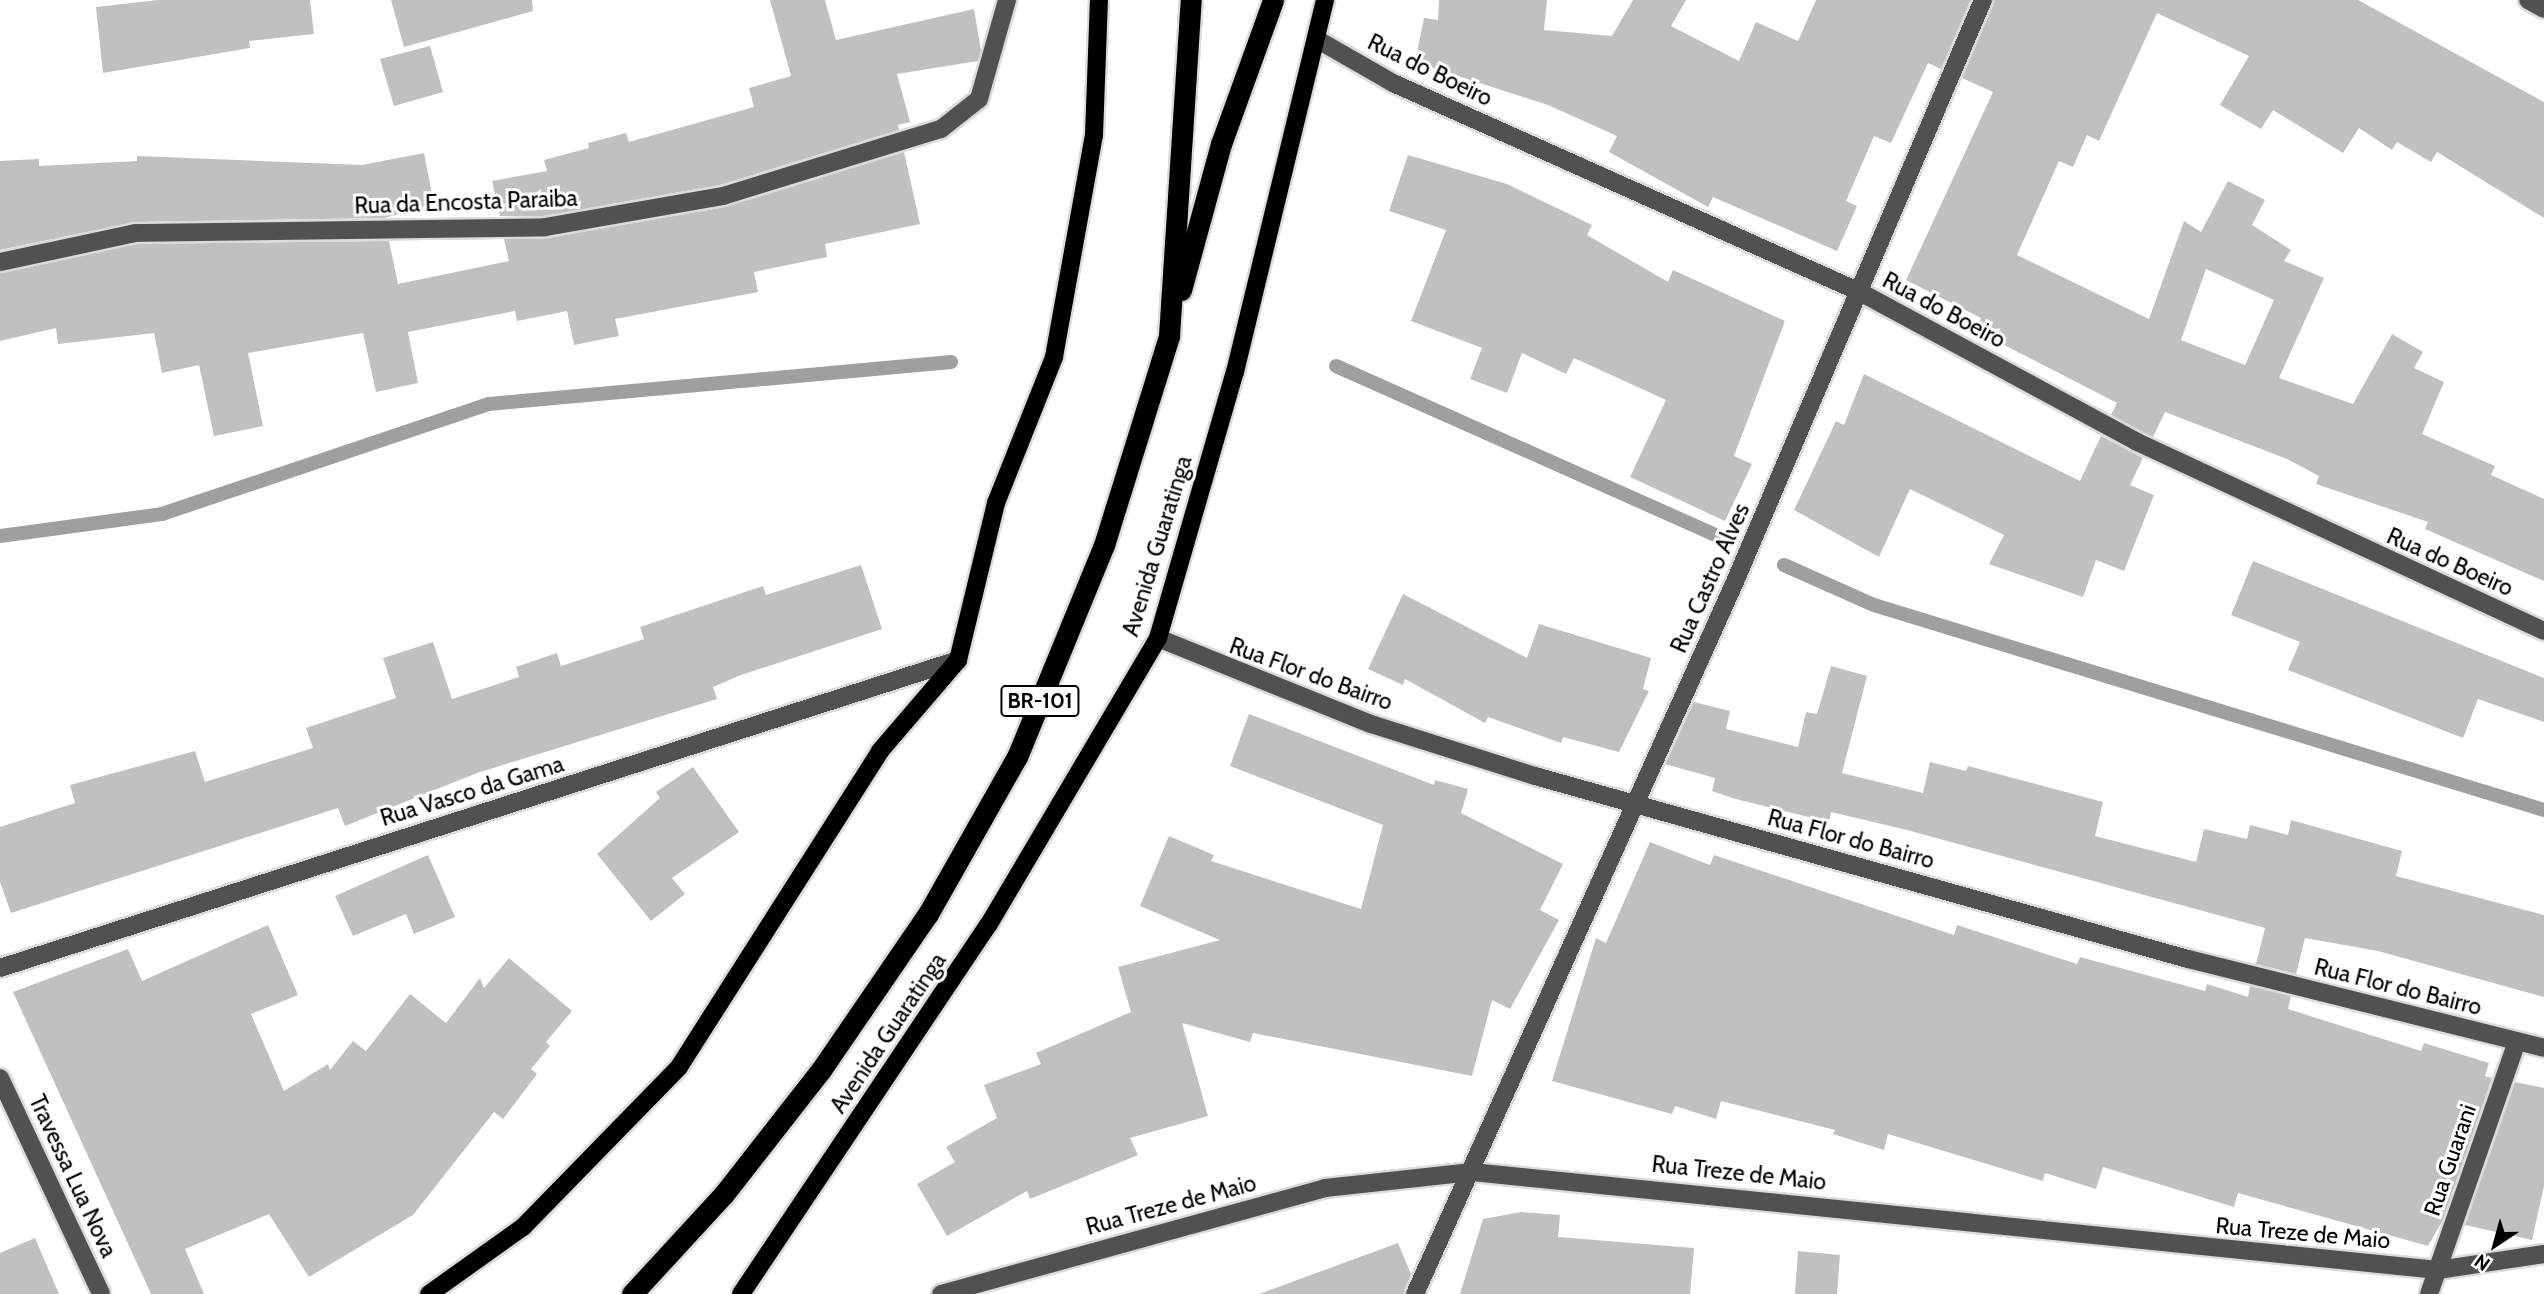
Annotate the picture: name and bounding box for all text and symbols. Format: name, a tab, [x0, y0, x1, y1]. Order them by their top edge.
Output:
street label: Rua do Boeiro	[1363, 28, 1497, 112]
street label: Rua da Encosta Paraiba	[354, 184, 578, 220]
street label: Rua do Boeiro	[1878, 266, 2010, 354]
street label: Avenida Guaratinga	[1116, 452, 1198, 640]
street label: Rua Castro Alves	[1665, 499, 1755, 657]
street label: Rua do Boeiro	[2383, 522, 2517, 602]
street label: Rua Flor do Bairro	[1226, 632, 1396, 716]
road number: BR-101	[1000, 684, 1080, 718]
street label: Rua Vasco da Gama	[377, 750, 567, 832]
street label: Rua Flor do Bairro	[1765, 803, 1937, 875]
street label: Avenida Guaratinga	[824, 948, 952, 1118]
street label: Rua Flor do Bairro	[2311, 953, 2485, 1021]
street label: Travessa Lua Nova	[23, 1090, 123, 1262]
street label: Rua Guarani	[2418, 1101, 2482, 1219]
street label: Rua Treze de Maio	[1650, 1150, 1828, 1196]
street label: Rua Treze de Maio	[1083, 1169, 1259, 1241]
north arrow	[2460, 1210, 2530, 1280]
street label: Rua Treze de Maio	[2215, 1212, 2391, 1254]
text: N	[2470, 1249, 2495, 1276]

